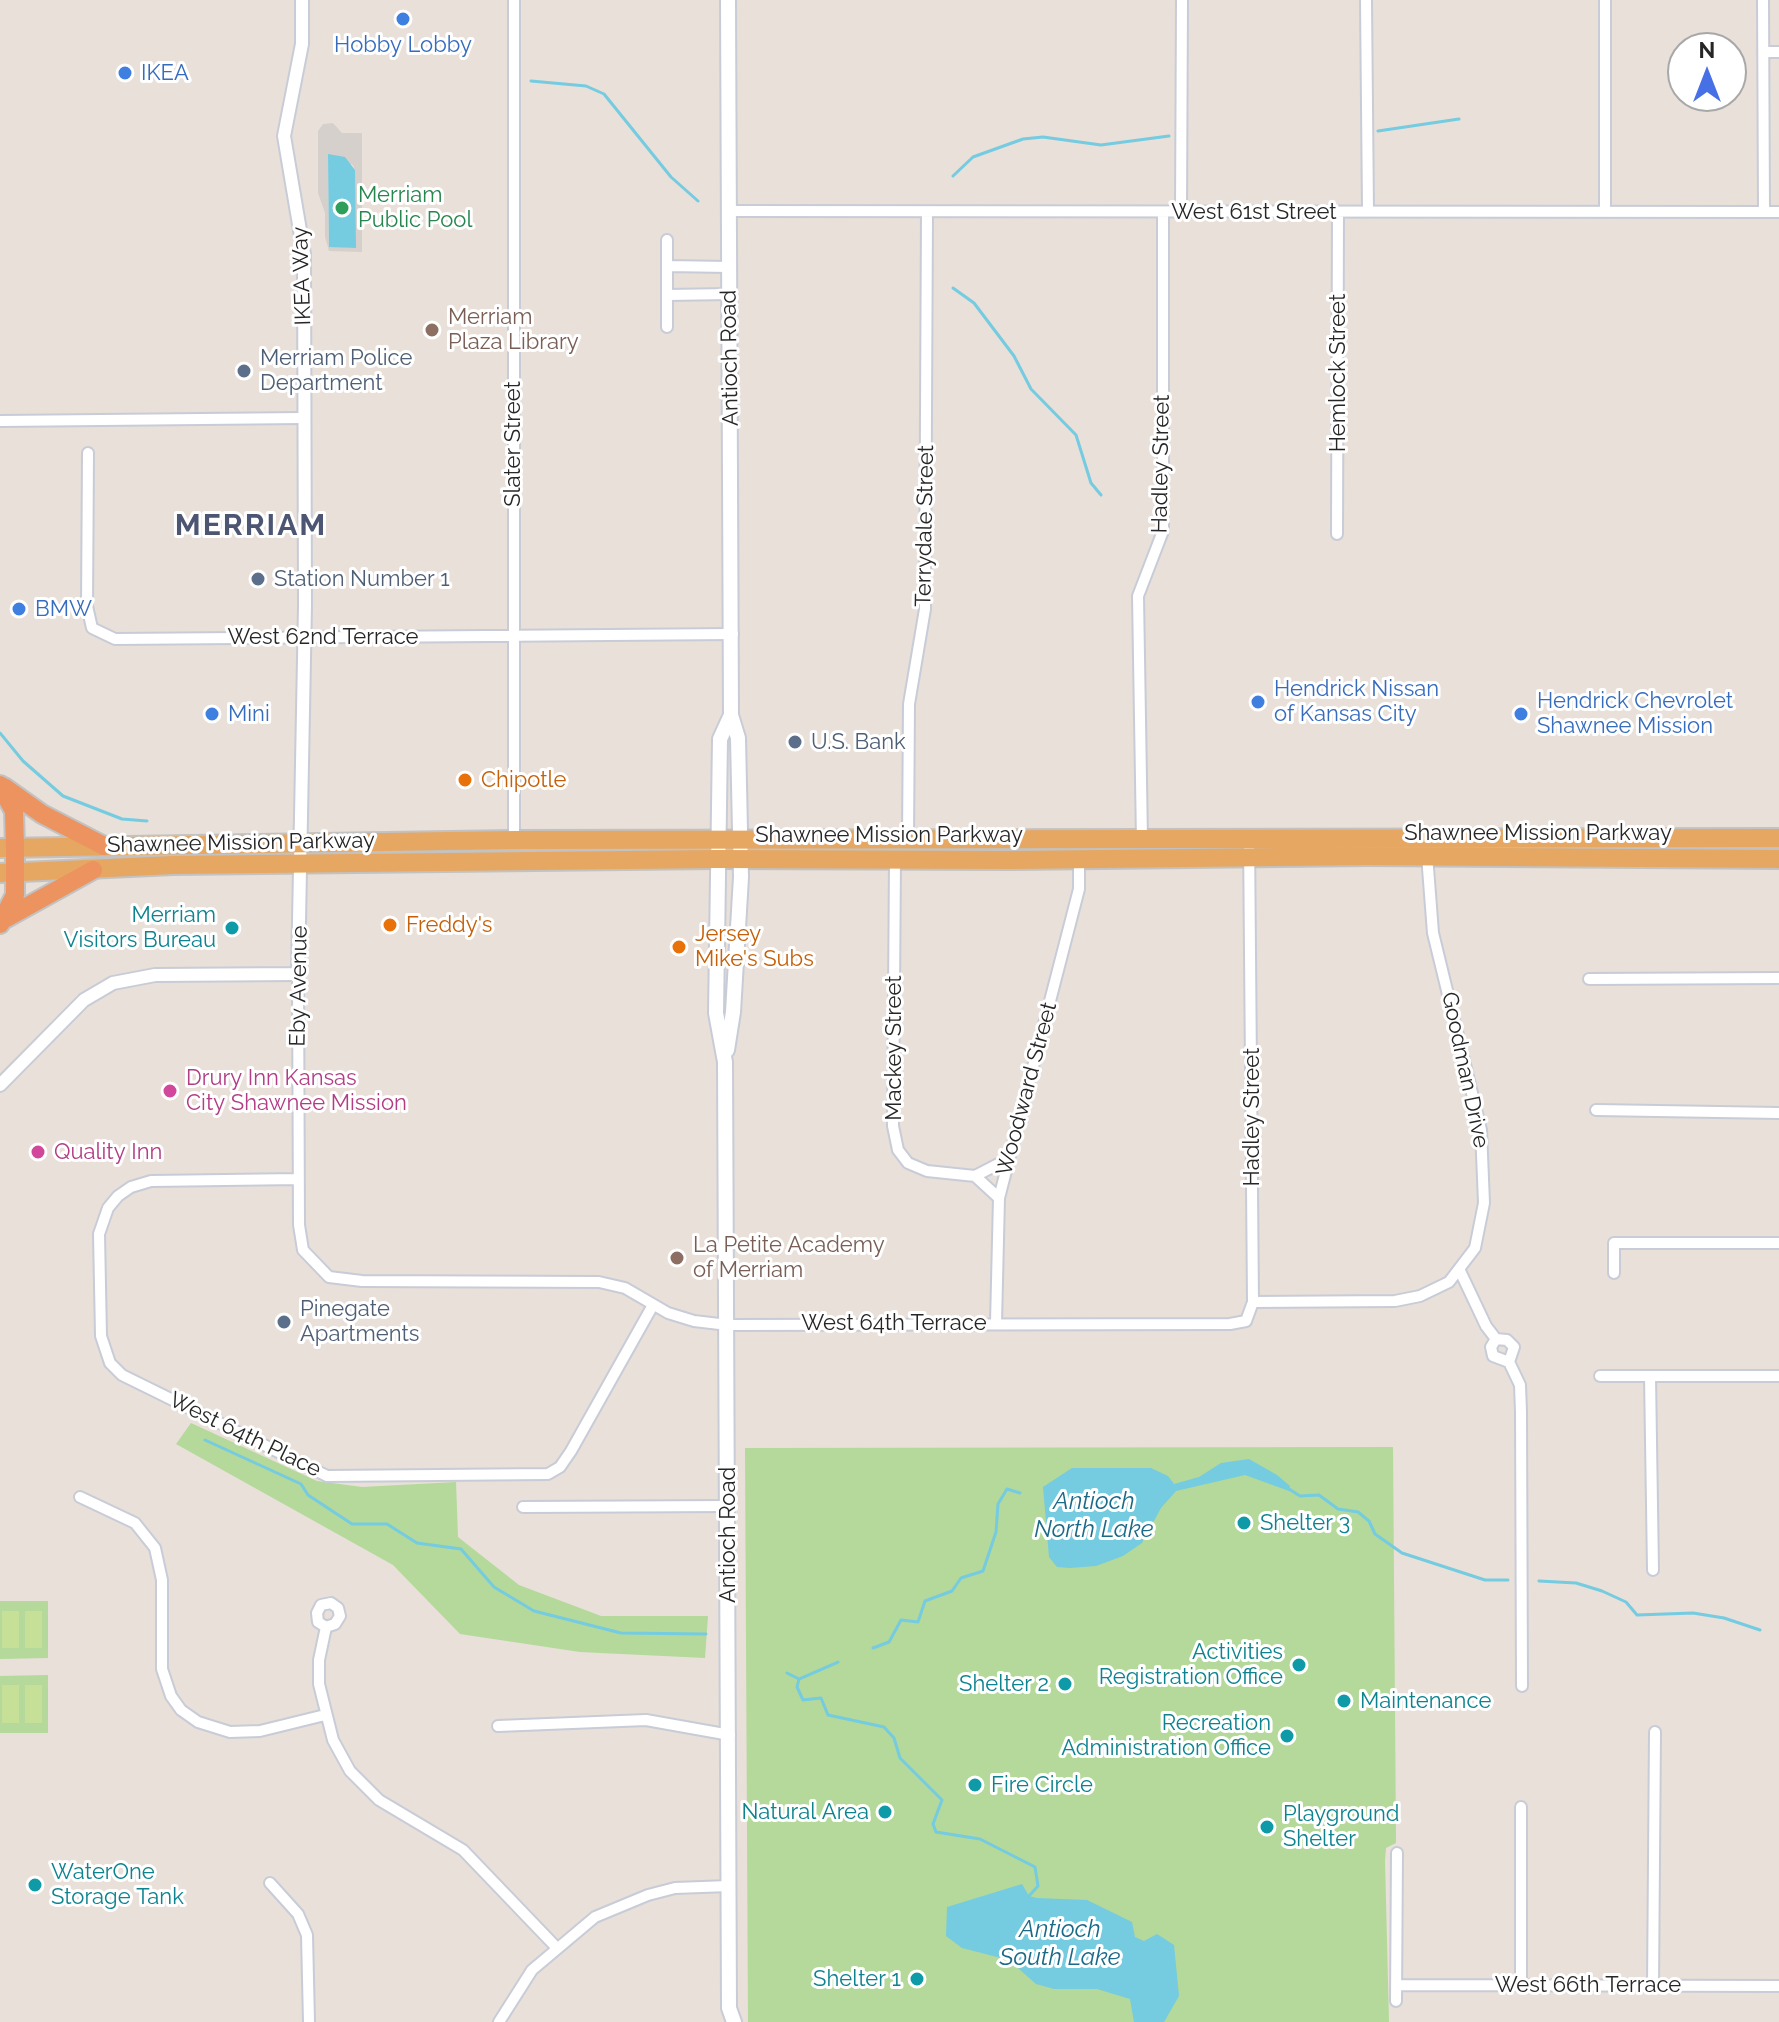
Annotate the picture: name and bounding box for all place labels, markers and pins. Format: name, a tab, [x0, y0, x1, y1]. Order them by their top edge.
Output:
marker: Hobby Lobby	[394, 10, 412, 28]
place label: Hobby Lobby	[334, 32, 472, 58]
place label: IKEA	[141, 60, 189, 86]
marker: IKEA	[116, 64, 134, 82]
place label: Merriam Public Pool	[358, 182, 472, 234]
marker: Merriam Public Pool	[333, 199, 351, 217]
place label: Merriam Plaza Library	[448, 304, 579, 356]
marker: Merriam Plaza Library	[423, 321, 441, 339]
place label: Merriam Police Department	[260, 345, 412, 396]
marker: Merriam Police Department	[235, 362, 253, 380]
place label: Station Number 1	[274, 566, 450, 592]
marker: Station Number 1	[249, 570, 267, 588]
place label: BMW	[35, 596, 92, 622]
marker: BMW	[10, 600, 28, 618]
place label: Hendrick Nissan of Kansas City	[1274, 676, 1439, 728]
place label: Hendrick Chevrolet Shawnee Mission	[1537, 688, 1733, 740]
marker: Hendrick Nissan of Kansas City	[1249, 693, 1267, 711]
place label: Mini	[228, 701, 270, 727]
marker: Mini	[203, 705, 221, 723]
marker: Hendrick Chevrolet Shawnee Mission	[1512, 705, 1530, 723]
place label: U.S. Bank	[811, 729, 906, 755]
marker: U.S. Bank	[786, 733, 804, 751]
place label: Chipotle	[481, 767, 566, 793]
marker: Chipotle	[456, 771, 474, 789]
place label: Merriam Visitors Bureau	[64, 902, 216, 954]
place label: Freddy's	[406, 912, 492, 938]
marker: Freddy's	[381, 916, 399, 934]
marker: Merriam Visitors Bureau	[223, 919, 241, 937]
place label: Jersey Mike's Subs	[695, 921, 814, 972]
marker: Jersey Mike's Subs	[670, 938, 688, 956]
place label: Drury Inn Kansas City Shawnee Mission	[186, 1065, 407, 1116]
marker: Drury Inn Kansas City Shawnee Mission	[161, 1082, 179, 1100]
place label: Quality Inn	[54, 1139, 162, 1165]
marker: Quality Inn	[29, 1143, 47, 1161]
place label: La Petite Academy of Merriam	[693, 1232, 885, 1284]
marker: La Petite Academy of Merriam	[668, 1249, 686, 1267]
place label: Pinegate Apartments	[300, 1296, 419, 1348]
marker: Pinegate Apartments	[275, 1313, 293, 1331]
place label: Shelter 3	[1260, 1510, 1350, 1536]
marker: Shelter 3	[1235, 1514, 1253, 1532]
place label: Activities Registration Office	[1099, 1639, 1283, 1690]
marker: Activities Registration Office	[1290, 1656, 1308, 1674]
place label: Shelter 2	[959, 1671, 1049, 1697]
marker: Shelter 2	[1056, 1675, 1074, 1693]
place label: Maintenance	[1360, 1688, 1491, 1714]
marker: Maintenance	[1335, 1692, 1353, 1710]
place label: Recreation Administration Office	[1061, 1710, 1271, 1762]
marker: Recreation Administration Office	[1278, 1727, 1296, 1745]
place label: Fire Circle	[991, 1772, 1093, 1798]
marker: Fire Circle	[966, 1776, 984, 1794]
place label: Natural Area	[741, 1799, 869, 1825]
place label: Playground Shelter	[1283, 1801, 1399, 1852]
marker: Natural Area	[876, 1803, 894, 1821]
marker: Playground Shelter	[1258, 1818, 1276, 1836]
place label: WaterOne Storage Tank	[51, 1859, 184, 1910]
marker: WaterOne Storage Tank	[26, 1876, 44, 1894]
place label: Shelter 1	[813, 1966, 901, 1992]
marker: Shelter 1	[908, 1970, 926, 1988]

